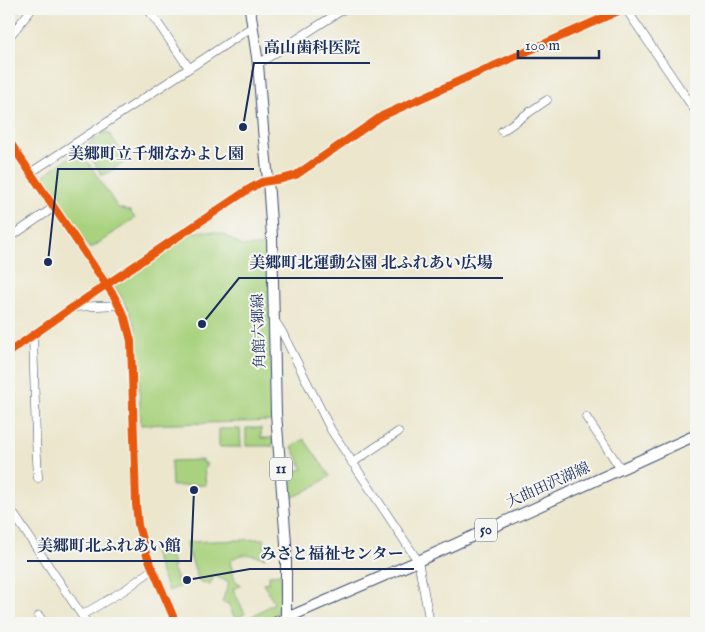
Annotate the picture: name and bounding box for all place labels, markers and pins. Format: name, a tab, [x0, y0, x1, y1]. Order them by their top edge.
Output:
callout: 高山歯科医院	[254, 32, 370, 63]
callout: 美郷町立千畑なかよし園	[58, 138, 254, 169]
callout: 美郷町北運動公園 北ふれあい広場	[239, 247, 503, 278]
callout: 美郷町北ふれあい館	[27, 530, 191, 561]
callout: みさと福祉センター	[250, 538, 414, 569]

